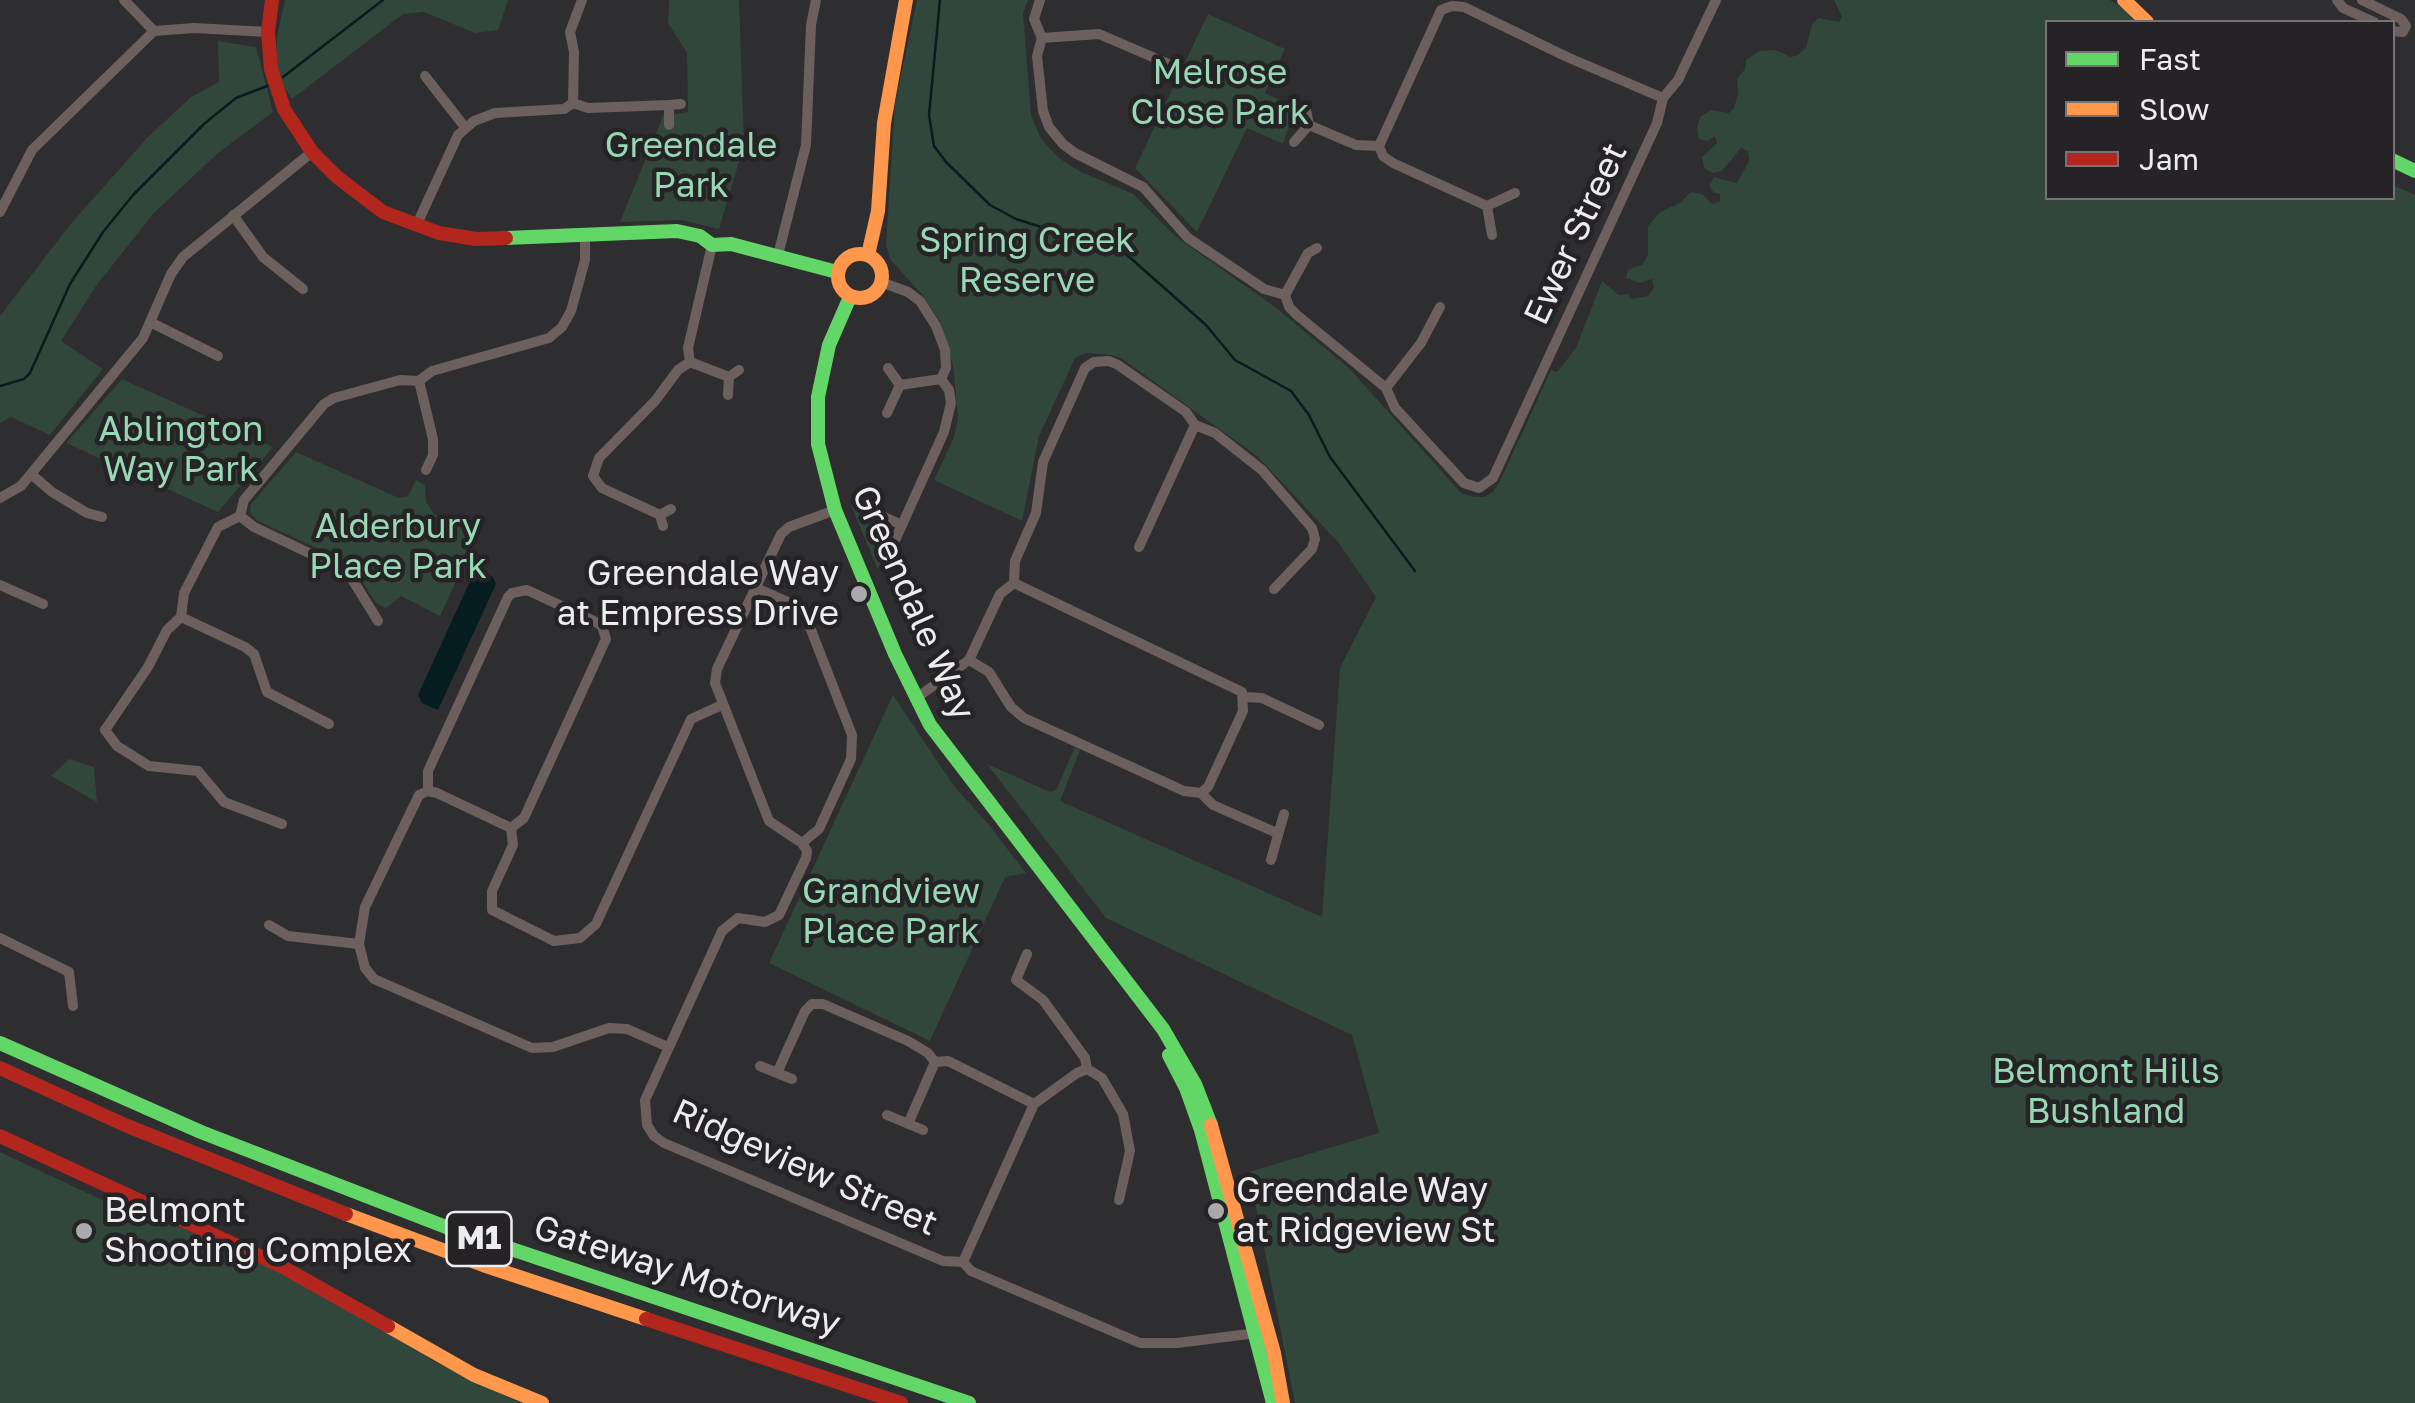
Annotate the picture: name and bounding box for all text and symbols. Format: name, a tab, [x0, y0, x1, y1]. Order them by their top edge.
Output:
legend	[2045, 20, 2395, 200]
text: Fast	[2139, 41, 2201, 77]
park label: Melrose Close Park	[1130, 52, 1310, 134]
text: Slow	[2139, 91, 2210, 127]
park label: Greendale Park	[605, 125, 777, 207]
street label: Ewer Street	[1516, 137, 1636, 331]
text: Jam	[2139, 141, 2199, 177]
park label: Spring Creek Reserve	[919, 220, 1135, 302]
park label: Ablington Way Park	[98, 409, 264, 491]
street label: Greendale Way	[843, 479, 983, 727]
park label: Alderbury Place Park	[309, 506, 487, 588]
place label: Greendale Way at Empress Drive	[557, 553, 839, 635]
marker: Greendale Way at Empress Drive	[848, 583, 870, 605]
park label: Grandview Place Park	[802, 871, 980, 953]
park label: Belmont Hills Bushland	[1992, 1051, 2220, 1133]
street label: Ridgeview Street	[666, 1091, 944, 1245]
place label: Greendale Way at Ridgeview St	[1236, 1170, 1496, 1252]
place label: Belmont Shooting Complex	[104, 1190, 412, 1272]
marker: Greendale Way at Ridgeview St	[1205, 1200, 1227, 1222]
street label: Gateway Motorway	[528, 1207, 846, 1345]
road number: M1	[446, 1212, 512, 1266]
marker: Belmont Shooting Complex	[73, 1220, 95, 1242]

